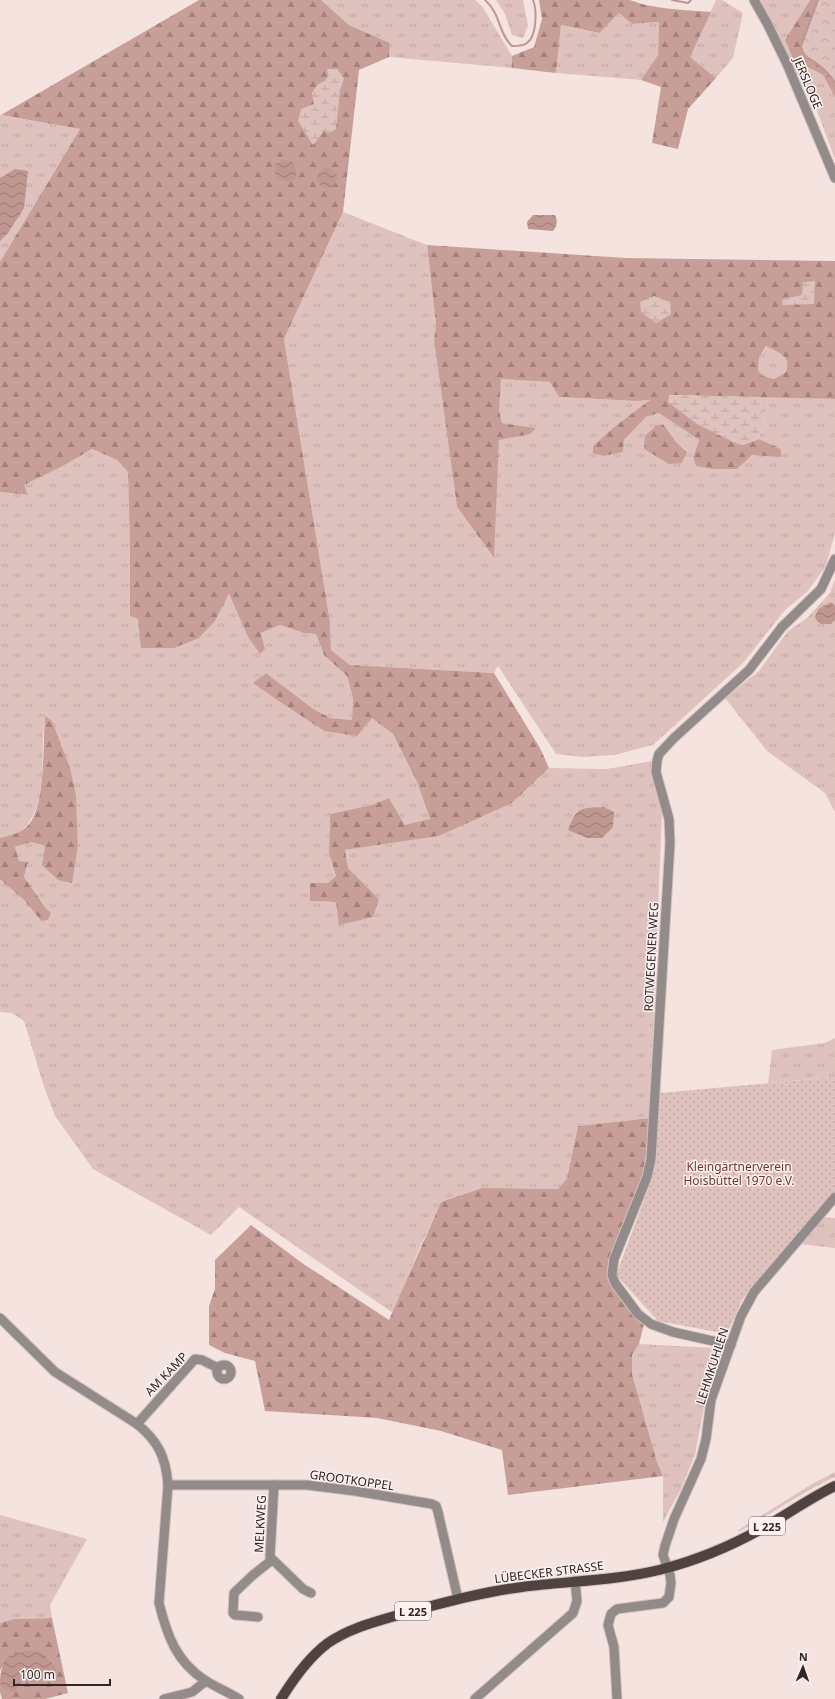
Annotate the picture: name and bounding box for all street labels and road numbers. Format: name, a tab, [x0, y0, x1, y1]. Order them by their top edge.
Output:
street label: JERSLOGE	[789, 54, 827, 112]
street label: ROTWEGENER WEG	[640, 902, 662, 1012]
street label: LEHMKUHLEN	[692, 1325, 732, 1407]
street label: AM KAMP	[141, 1348, 191, 1400]
street label: GROOTKOPPEL	[309, 1466, 395, 1494]
street label: MELKWEG	[250, 1495, 270, 1553]
road number: L 225	[749, 1517, 785, 1535]
street label: LÜBECKER STRASSE	[493, 1557, 605, 1587]
road number: L 225	[395, 1602, 431, 1620]

